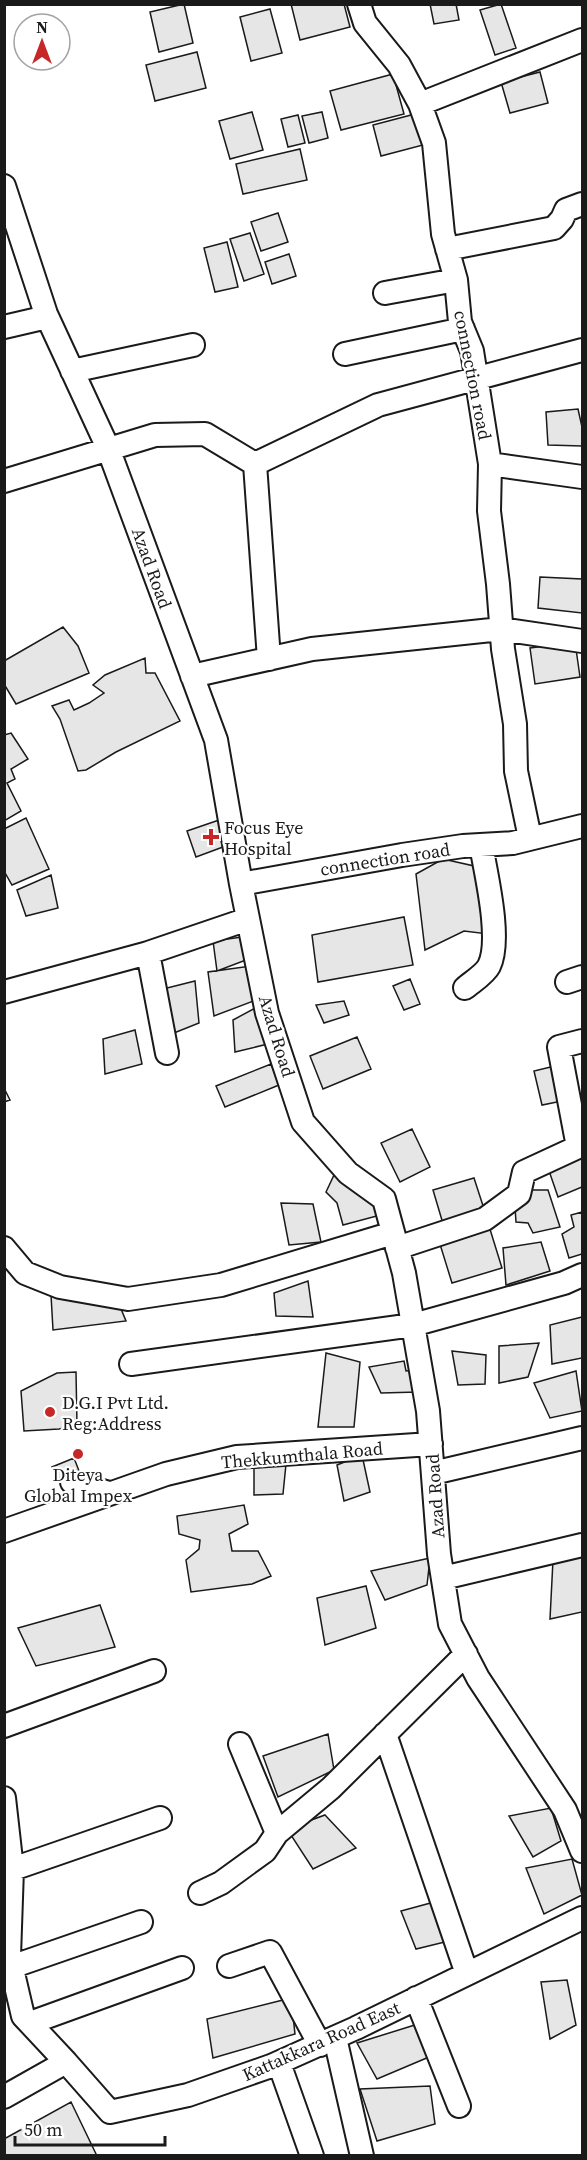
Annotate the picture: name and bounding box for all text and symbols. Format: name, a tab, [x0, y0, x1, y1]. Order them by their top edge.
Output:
north arrow	[12, 12, 72, 72]
text: N	[36, 16, 48, 38]
street label: connection road	[448, 308, 498, 442]
street label: Azad Road	[126, 524, 178, 612]
place label: Focus Eye Hospital	[224, 815, 303, 861]
marker: Focus Eye Hospital	[202, 828, 220, 846]
street label: connection road	[318, 836, 452, 882]
street label: Azad Road	[253, 992, 301, 1080]
place label: D.G.I Pvt Ltd. Reg:Address	[62, 1390, 169, 1436]
marker: D.G.I Pvt Ltd. Reg:Address	[43, 1405, 57, 1419]
street label: Thekkumthala Road	[220, 1435, 384, 1475]
marker: Diteya Global Impex	[71, 1447, 85, 1461]
street label: Azad Road	[420, 1453, 450, 1539]
place label: Diteya Global Impex	[24, 1462, 133, 1508]
street label: Kattakkara Road East	[238, 1995, 404, 2087]
scale bar	[15, 2109, 165, 2147]
text: 50 m	[24, 2117, 62, 2142]

